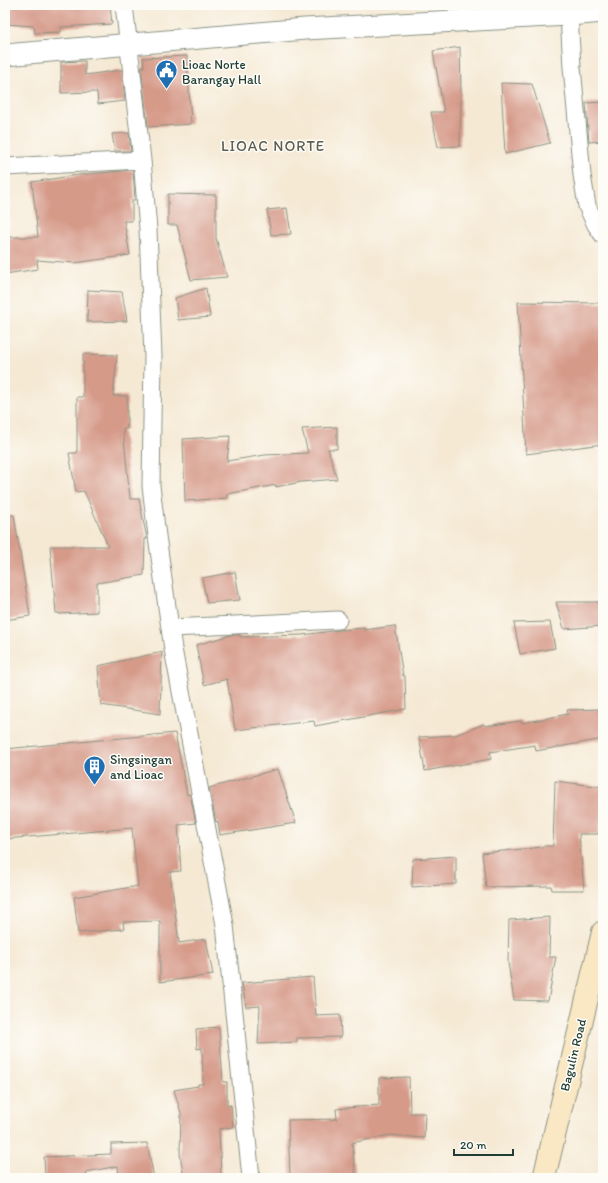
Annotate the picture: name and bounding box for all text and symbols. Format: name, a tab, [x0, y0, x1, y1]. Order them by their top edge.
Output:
place label: Lioac Norte Barangay Hall	[182, 57, 262, 87]
public building icon: Lioac Norte Barangay Hall	[154, 58, 180, 91]
district label: LIOAC NORTE	[221, 137, 325, 155]
place label: Singsingan and Lioac	[110, 752, 172, 782]
building icon: Singsingan and Lioac	[82, 753, 108, 786]
street label: Bagulin Road	[557, 1017, 589, 1093]
scale bar	[454, 1131, 513, 1157]
text: 20 m	[460, 1138, 487, 1152]

